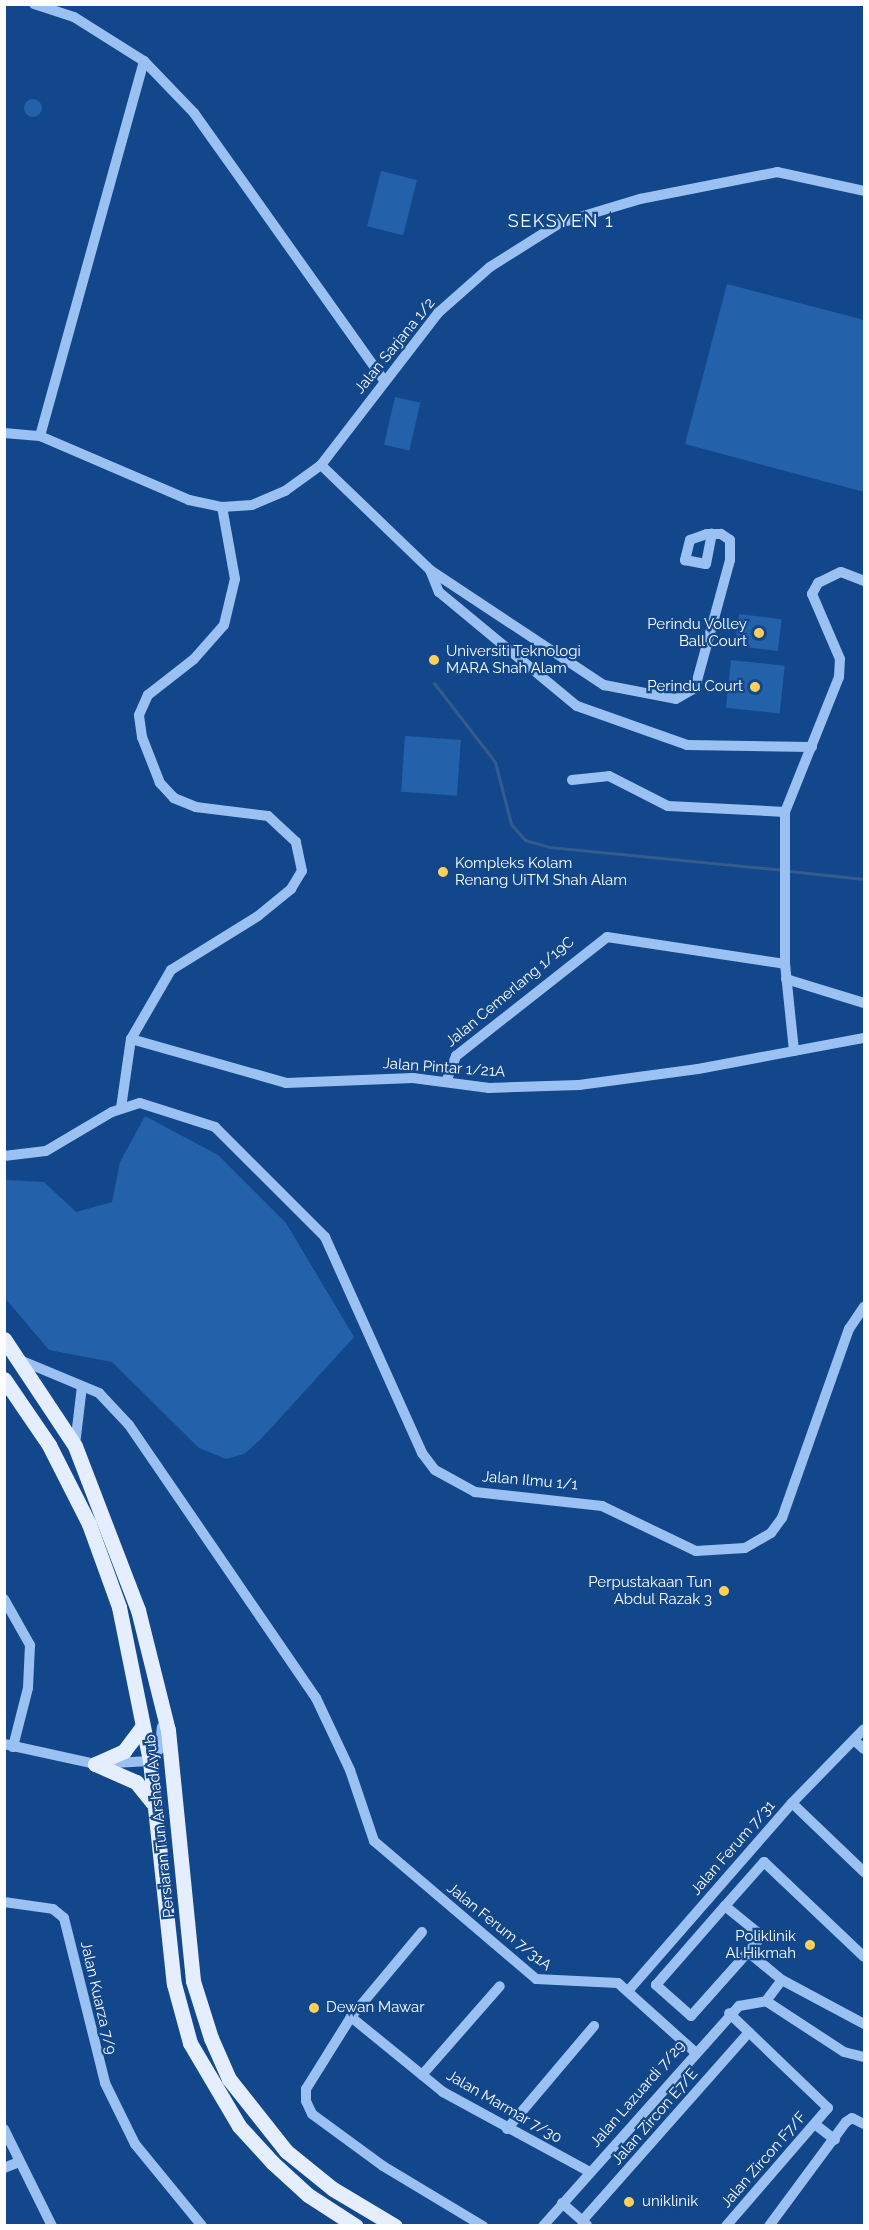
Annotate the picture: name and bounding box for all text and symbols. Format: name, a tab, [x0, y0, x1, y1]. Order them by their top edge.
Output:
district label: SEKSYEN 1	[508, 210, 614, 232]
street label: Jalan Sarjana 1/2	[351, 295, 439, 397]
place label: Perindu Volley Ball Court	[647, 615, 747, 650]
marker: Perindu Volley Ball Court	[752, 626, 766, 640]
place label: Universiti Teknologi MARA Shah Alam	[446, 642, 581, 677]
marker: Universiti Teknologi MARA Shah Alam	[427, 653, 441, 667]
place label: Perindu Court	[647, 678, 743, 696]
marker: Perindu Court	[748, 680, 762, 694]
place label: Kompleks Kolam Renang UiTM Shah Alam	[455, 854, 628, 889]
marker: Kompleks Kolam Renang UiTM Shah Alam	[436, 865, 450, 879]
street label: Jalan Cemerlang 1/19C	[442, 933, 578, 1051]
street label: Jalan Pintar 1/21A	[382, 1055, 506, 1081]
street label: Jalan Ilmu 1/1	[481, 1468, 579, 1494]
place label: Perpustakaan Tun Abdul Razak 3	[588, 1573, 712, 1608]
marker: Perpustakaan Tun Abdul Razak 3	[717, 1584, 731, 1598]
street label: Persiaran Tun Arshad Ayub	[141, 1733, 179, 1919]
street label: Jalan Ferum 7/31	[687, 1797, 779, 1899]
street label: Jalan Ferum 7/31A	[443, 1879, 555, 1975]
place label: Poliklinik Al Hikmah	[725, 1927, 796, 1962]
marker: Poliklinik Al Hikmah	[801, 1936, 819, 1954]
street label: Jalan Kuarza 7/9	[76, 1940, 120, 2056]
place label: Dewan Mawar	[326, 1999, 425, 2017]
marker: Dewan Mawar	[307, 2001, 321, 2015]
street label: Jalan Lazuardi 7/29	[587, 2037, 689, 2151]
street label: Jalan Zircon E7/E	[608, 2065, 702, 2169]
street label: Jalan Marmar 7/30	[443, 2067, 565, 2147]
street label: Jalan Zircon F7/F	[717, 2108, 811, 2212]
marker: uniklinik	[620, 2193, 638, 2211]
place label: uniklinik	[642, 2193, 698, 2211]

